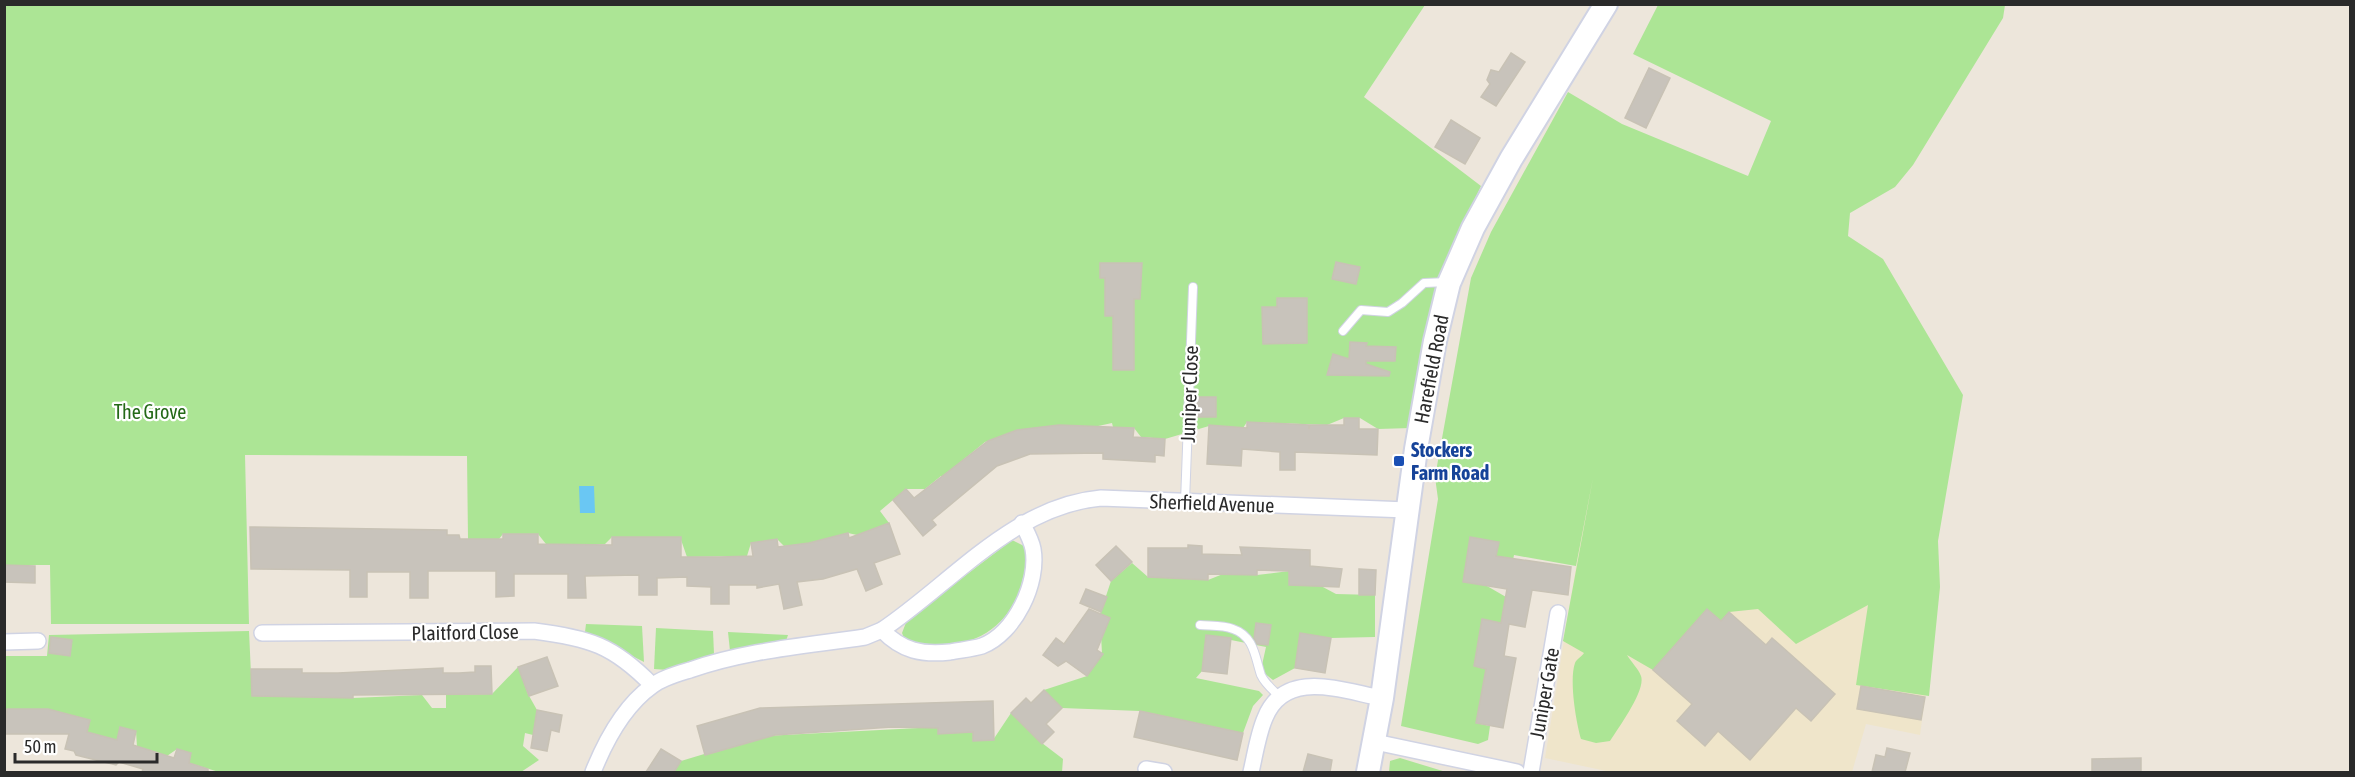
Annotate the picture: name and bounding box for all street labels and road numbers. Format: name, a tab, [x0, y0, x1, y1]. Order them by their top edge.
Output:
street label: Harefield Road	[1409, 313, 1453, 425]
street label: Juniper Close	[1176, 345, 1202, 443]
street label: Sherfield Avenue	[1149, 489, 1275, 517]
street label: Plaitford Close	[411, 620, 519, 644]
street label: Juniper Gate	[1525, 646, 1563, 740]

